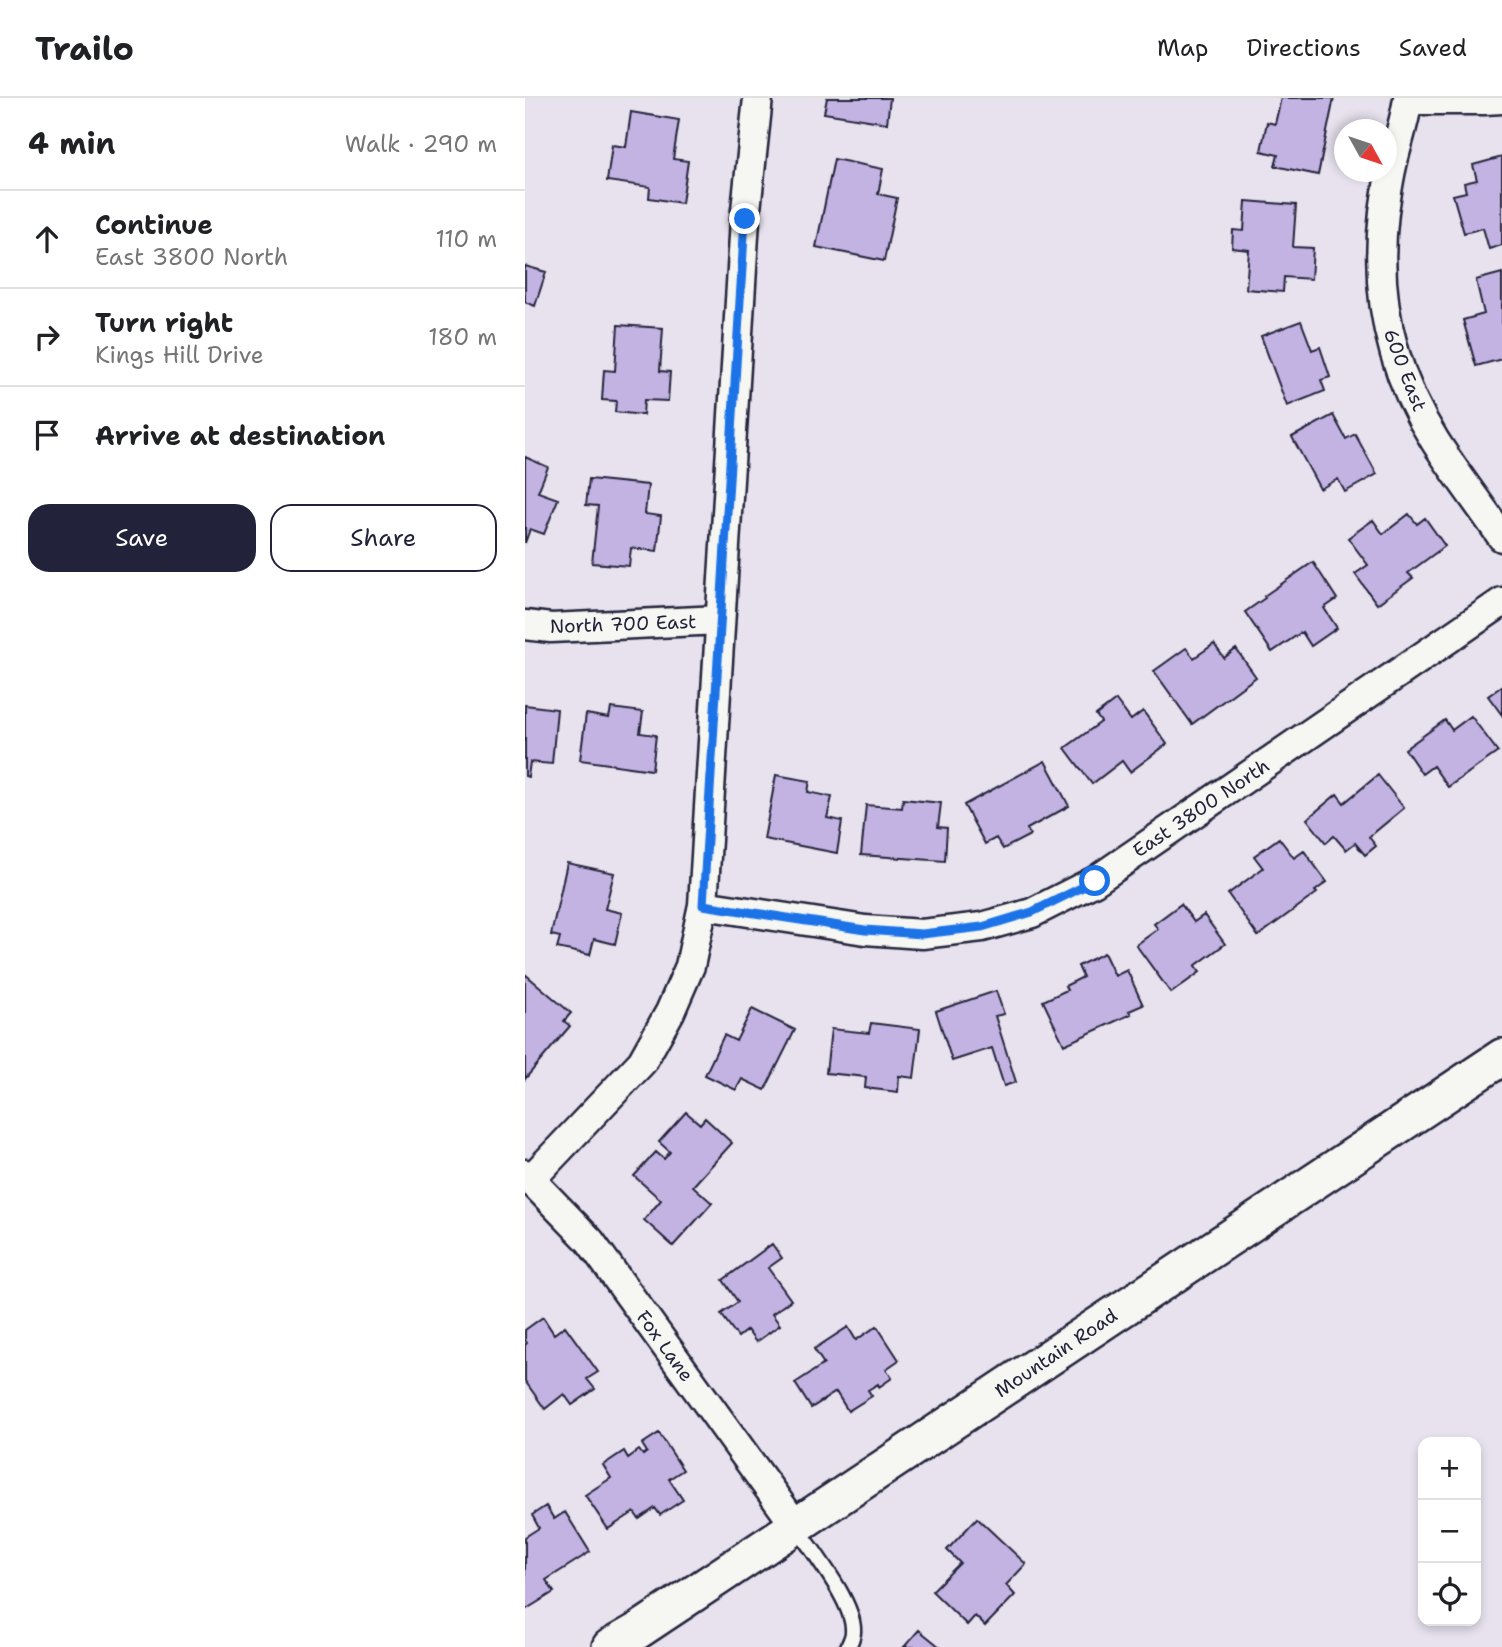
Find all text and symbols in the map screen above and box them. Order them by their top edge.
text: Trailo [35,26,134,71]
text: Map [1157,32,1208,64]
text: Directions [1246,32,1361,64]
text: Saved [1399,32,1467,64]
north arrow [1334,119,1397,182]
text: 4 min [28,123,115,164]
text: Walk · 290 m [345,129,497,159]
route end [729,203,760,234]
text: Continue [95,207,213,242]
icon: ahead [28,220,66,258]
text: 110 m [435,224,497,254]
text: East 3800 North [95,242,288,272]
text: Turn right [95,305,233,340]
icon: right [28,318,66,356]
text: 180 m [428,322,497,352]
street label: 600 East [1378,325,1432,415]
text: Kings Hill Drive [95,340,264,370]
icon: arrive [28,416,66,454]
text: Arrive at destination [95,418,385,453]
button: Save [28,504,256,572]
button: Share [270,504,497,572]
street label: North 700 East [549,609,697,639]
street label: East 3800 North [1128,753,1274,863]
route start [1079,865,1110,896]
street label: Mountain Road [990,1303,1122,1403]
street label: Fox Lane [631,1305,699,1387]
map controls [1418,1437,1481,1626]
button: + [1418,1437,1481,1500]
button: − [1418,1500,1481,1563]
button: locate [1418,1563,1481,1626]

